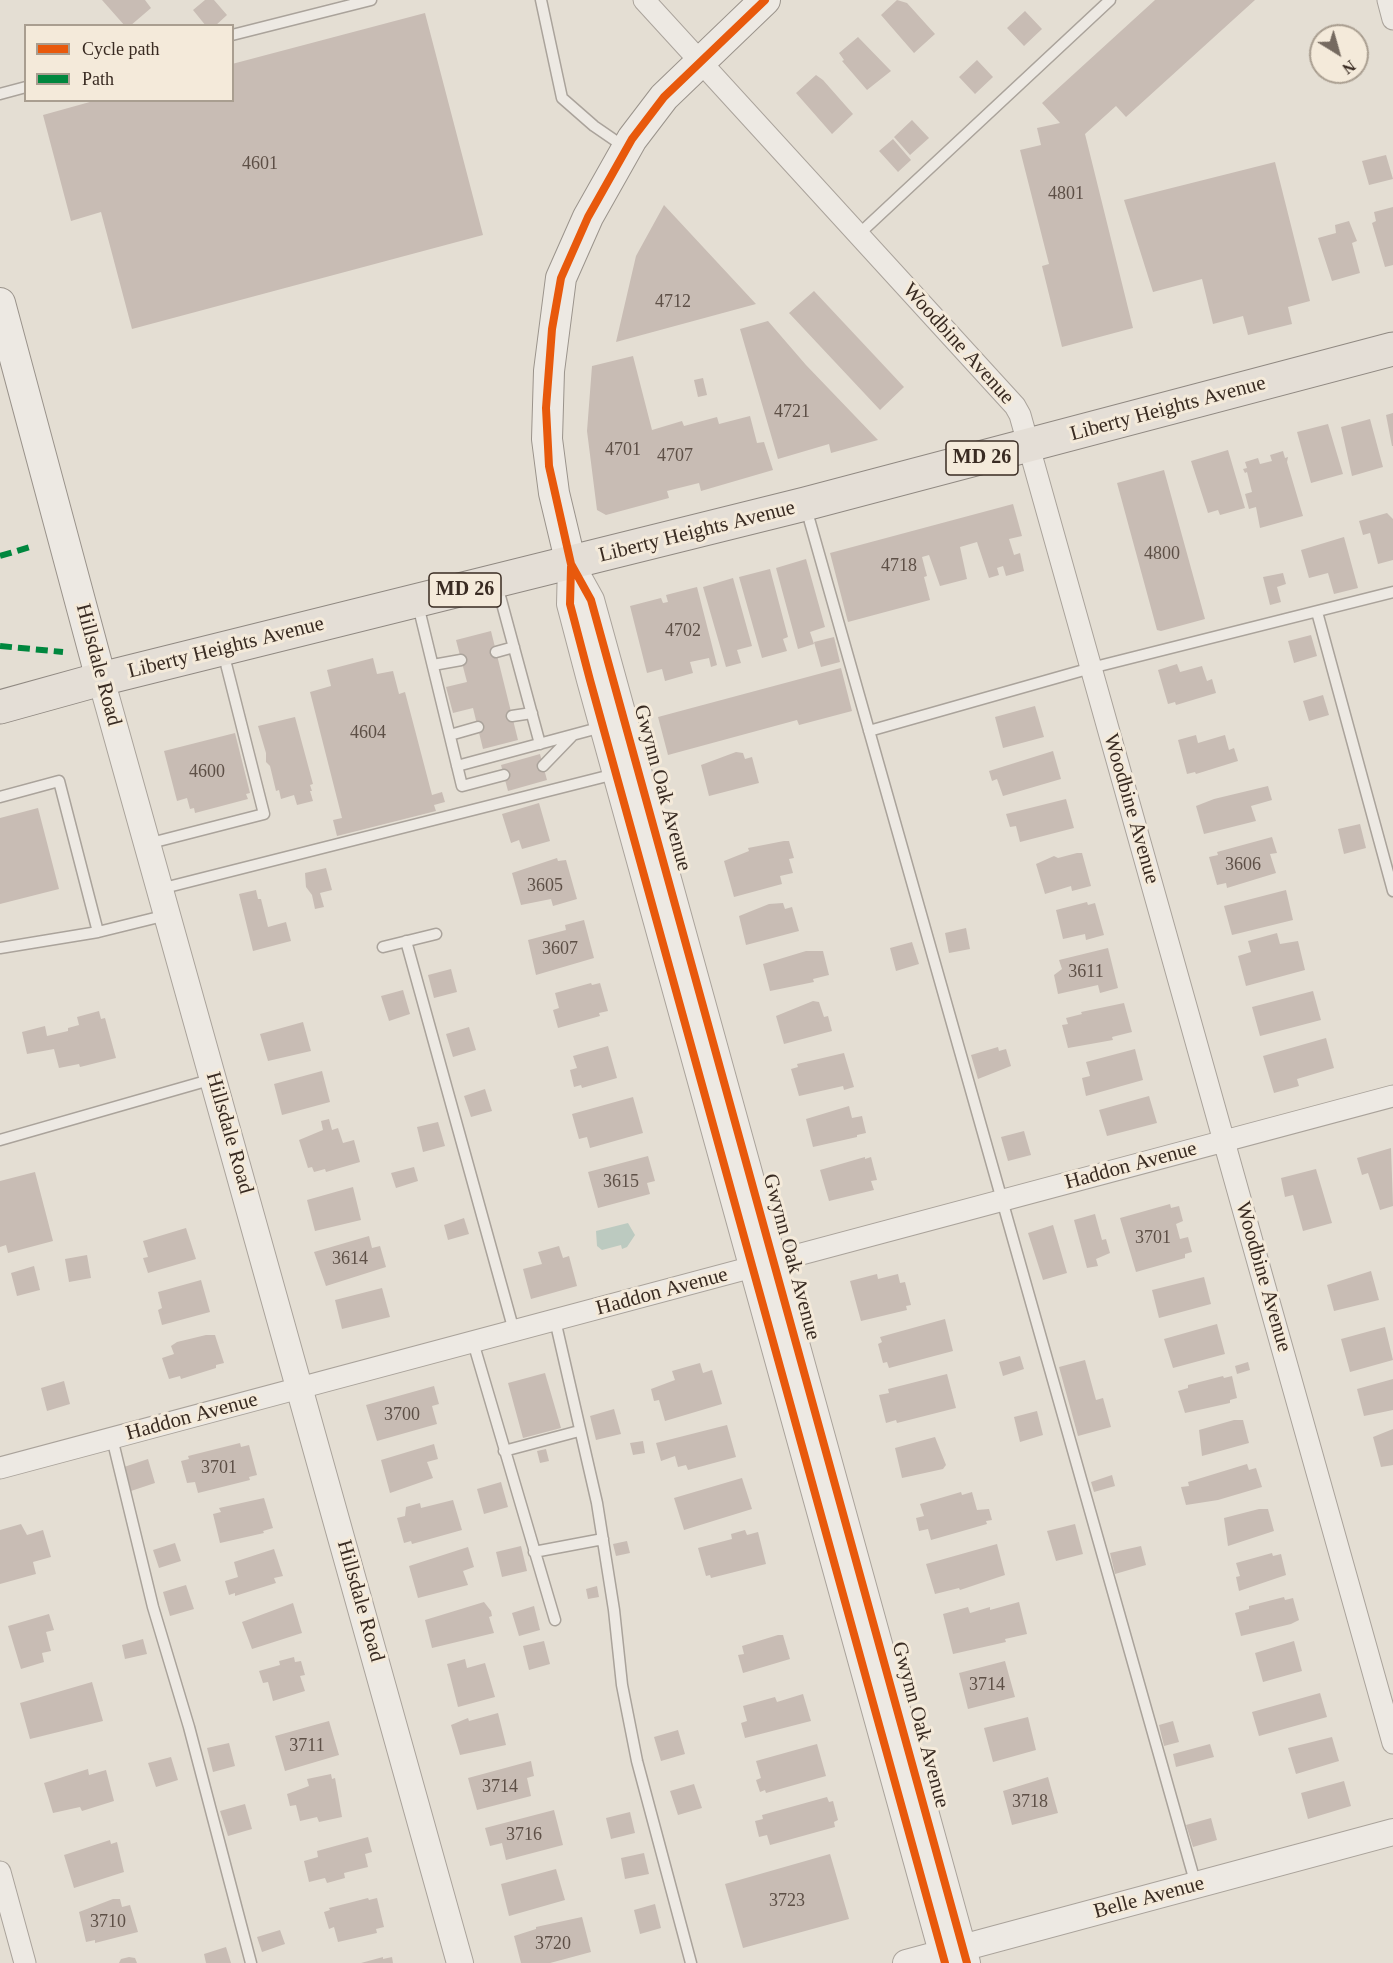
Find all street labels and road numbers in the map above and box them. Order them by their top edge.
street label: Woodbine Avenue [897,278,1019,410]
street label: Liberty Heights Avenue [1067,371,1269,447]
road number: MD 26 [946,441,1018,475]
street label: Liberty Heights Avenue [596,495,798,569]
road number: MD 26 [429,573,501,607]
street label: Hillsdale Road [70,601,126,729]
street label: Liberty Heights Avenue [125,611,327,685]
street label: Gwynn Oak Avenue [628,702,696,874]
street label: Woodbine Avenue [1098,731,1164,887]
street label: Hillsdale Road [200,1069,258,1197]
street label: Haddon Avenue [1062,1136,1200,1196]
street label: Gwynn Oak Avenue [757,1171,825,1343]
street label: Woodbine Avenue [1230,1199,1296,1355]
street label: Haddon Avenue [593,1262,731,1322]
street label: Haddon Avenue [123,1387,261,1447]
street label: Hillsdale Road [331,1537,389,1665]
street label: Gwynn Oak Avenue [886,1639,954,1811]
street label: Belle Avenue [1091,1871,1207,1925]

